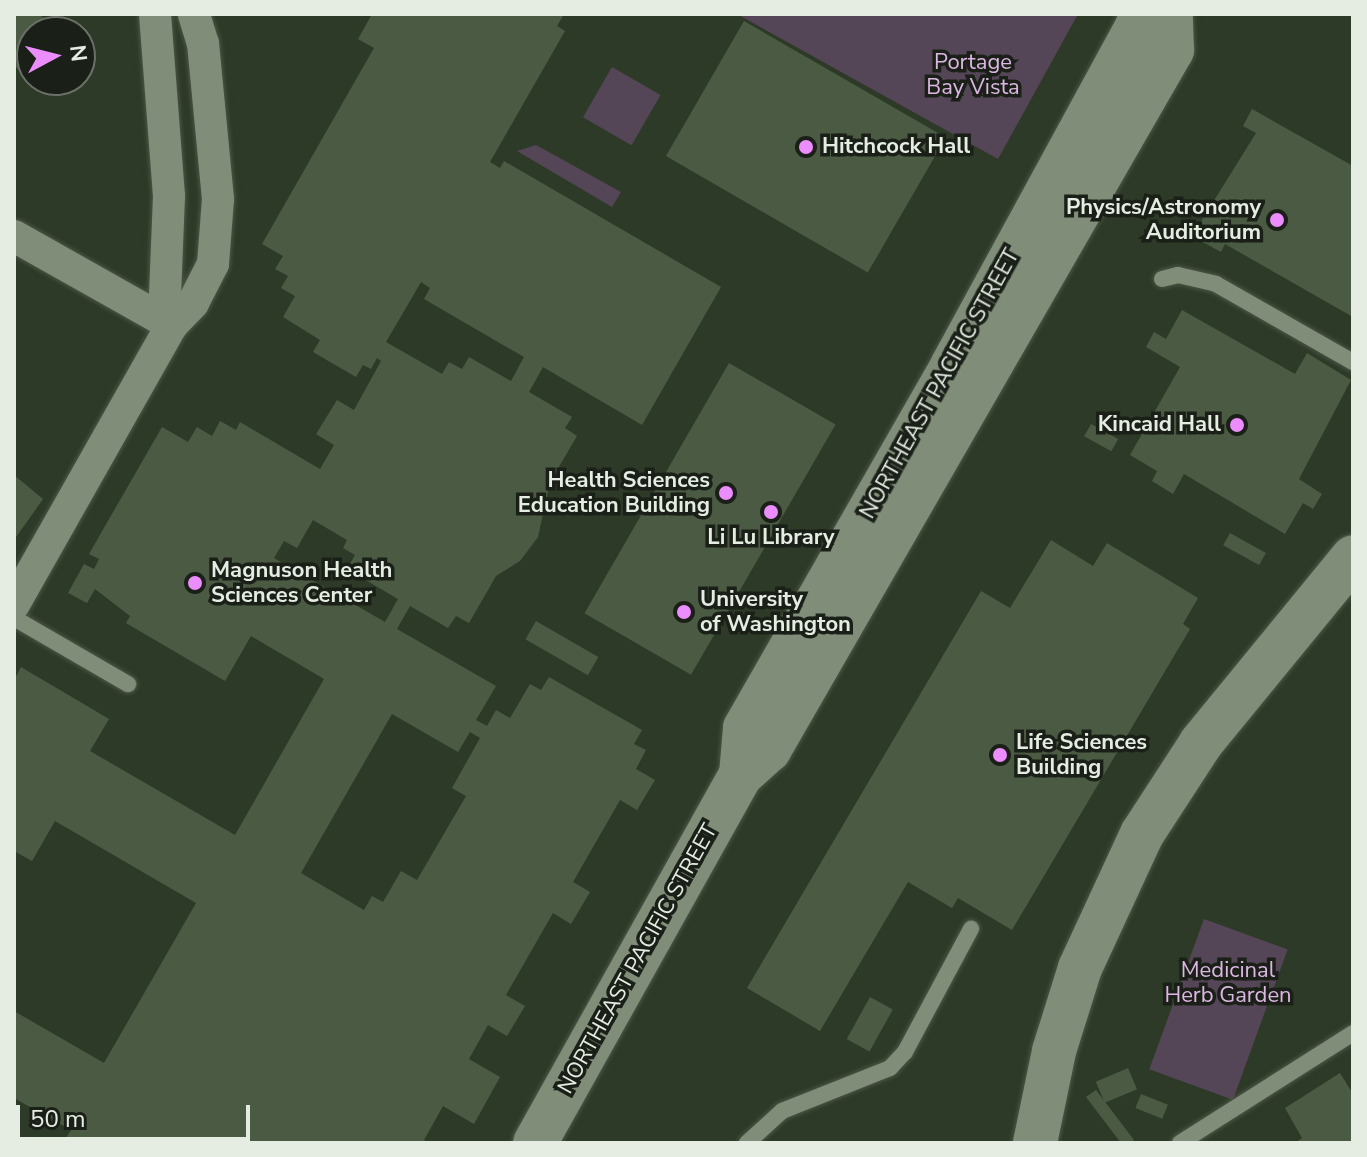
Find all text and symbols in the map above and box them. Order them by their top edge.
north arrow [16,16,96,96]
text: N [62,43,94,63]
park label: Portage Bay Vista [926,49,1020,100]
place label: Hitchcock Hall [822,134,970,160]
marker: Hitchcock Hall [797,138,815,156]
place label: Physics/Astronomy Auditorium [1066,194,1261,246]
marker: Physics/Astronomy Auditorium [1268,211,1286,229]
street label: NORTHEAST PACIFIC STREET [855,244,1025,524]
place label: Kincaid Hall [1098,412,1221,438]
marker: Kincaid Hall [1228,416,1246,434]
place label: Health Sciences Education Building [518,467,710,518]
marker: Health Sciences Education Building [717,484,735,502]
marker: Li Lu Library [762,503,780,521]
place label: Li Lu Library [707,525,835,551]
place label: Magnuson Health Sciences Center [211,557,392,608]
marker: Magnuson Health Sciences Center [186,574,204,592]
place label: University of Washington [700,586,851,638]
marker: University of Washington [675,603,693,621]
place label: Life Sciences Building [1016,729,1147,780]
marker: Life Sciences Building [991,746,1009,764]
street label: NORTHEAST PACIFIC STREET [553,819,723,1099]
park label: Medicinal Herb Garden [1164,957,1292,1008]
scale bar [20,1089,254,1139]
text: 50 m [30,1103,86,1135]

